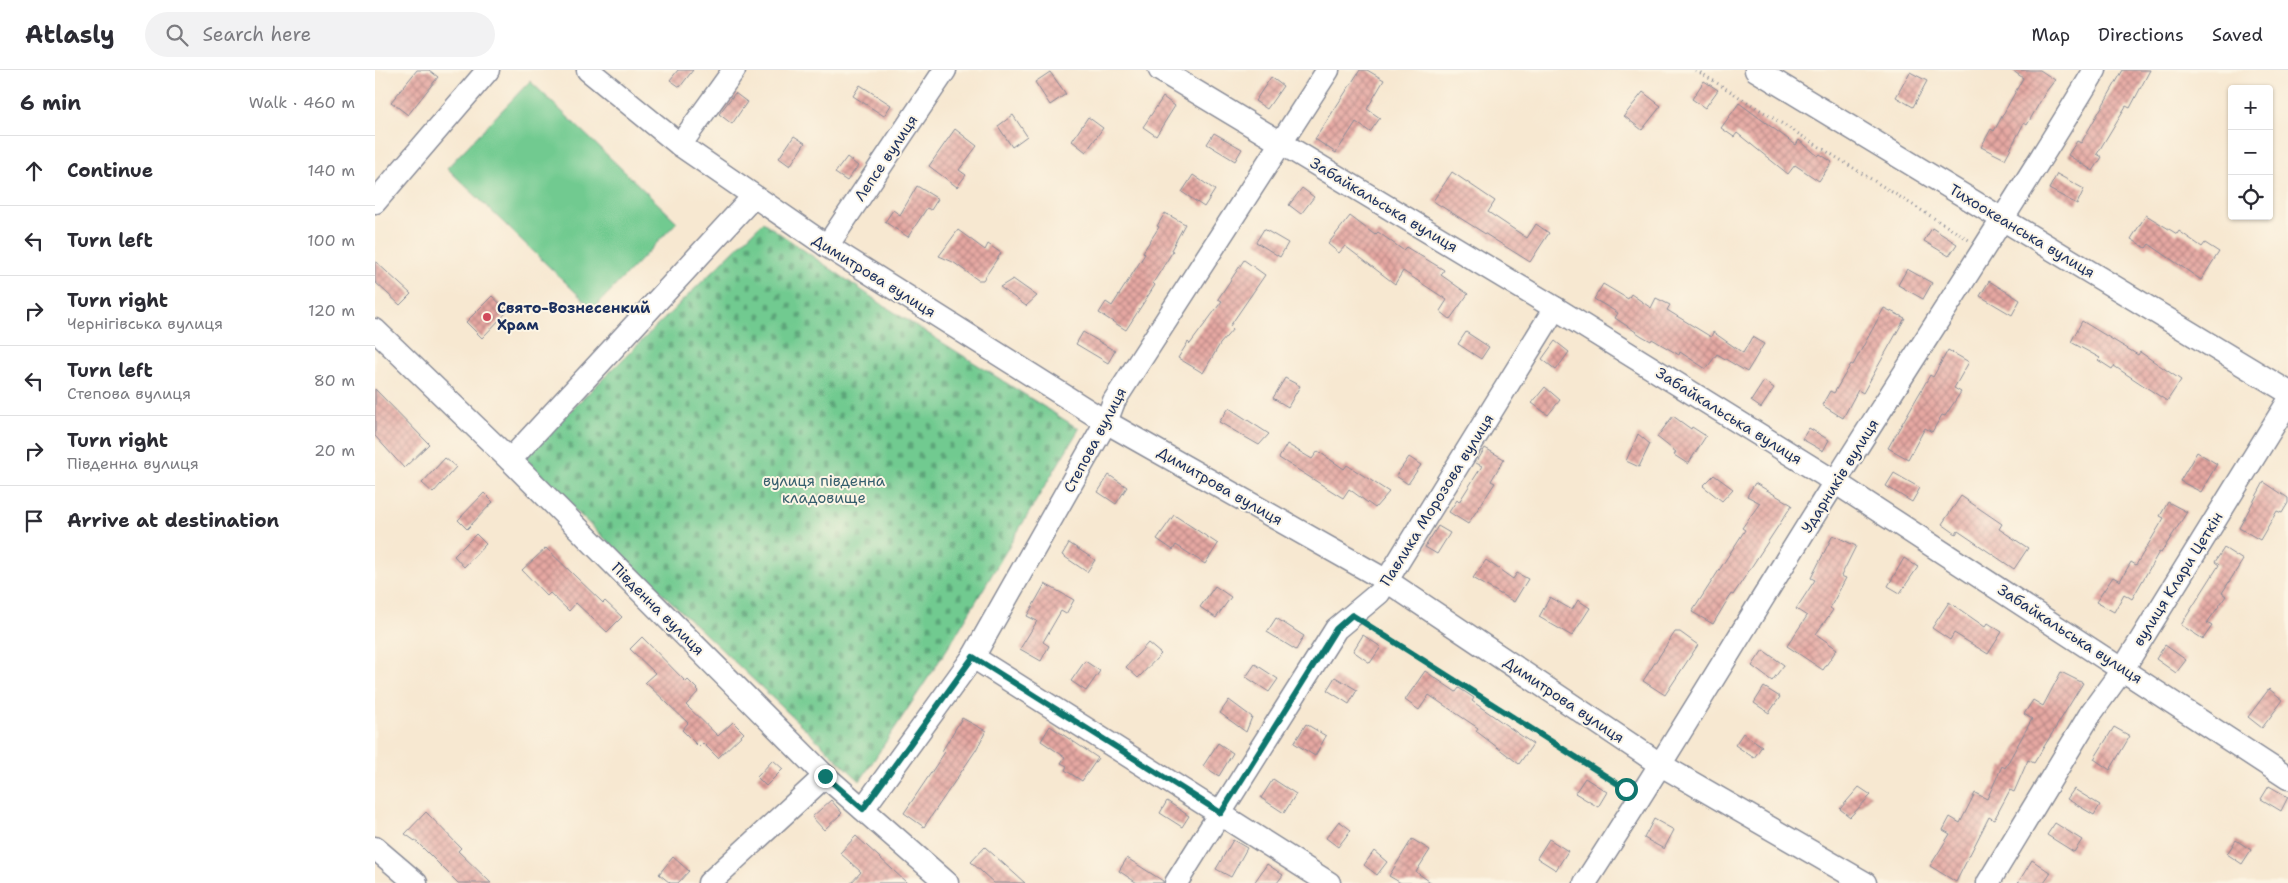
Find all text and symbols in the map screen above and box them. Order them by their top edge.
search box [145,12,495,57]
text: Atlasly [25,19,115,51]
icon: search [163,21,191,49]
text: Search here [203,22,311,47]
text: Map [2032,23,2070,47]
text: Directions [2098,23,2184,47]
text: Saved [2212,23,2263,47]
map controls [2228,85,2273,220]
button: + [2228,85,2273,130]
text: 6 min [20,89,81,117]
text: Walk · 460 m [249,92,355,113]
street label: Лепсе вулиця [850,111,922,205]
button: − [2228,130,2273,175]
street label: Забайкальська вулиця [1307,153,1461,257]
icon: ahead [20,157,48,185]
text: Continue [67,158,153,183]
text: 140 m [308,160,355,181]
button: locate [2228,175,2273,220]
street label: Тихоокеанська вулиця [1945,179,2099,283]
icon: left [20,227,48,255]
text: Turn left [67,228,153,253]
text: 100 m [307,230,355,251]
street label: Димитрова вулиця [809,230,939,322]
text: Turn right [67,288,168,313]
icon: right [20,297,48,325]
place label: Свято-Вознесенкий Храм [497,298,651,335]
text: 120 m [308,300,355,321]
marker: Свято-Вознесенкий Храм [481,311,493,323]
text: Чернігівська вулиця [67,313,223,334]
text: Turn left [67,358,153,383]
street label: Забайкальська вулиця [1652,363,1806,469]
icon: left [20,367,48,395]
text: 80 m [314,370,355,391]
text: Степова вулиця [67,383,191,404]
street label: Степова вулиця [1059,384,1131,496]
street label: Павлика Морозова вулиця [1376,410,1498,590]
street label: Ударників вулиця [1797,415,1883,537]
text: Turn right [67,428,168,453]
icon: right [20,437,48,465]
text: 20 m [314,440,355,461]
street label: Димитрова вулиця [1154,442,1286,530]
text: Південна вулиця [67,453,199,474]
park label: вулиця південна кладовище [763,471,886,508]
icon: arrive [20,507,48,535]
text: Arrive at destination [67,508,279,533]
street label: вулиця Клари Цеткін [2128,508,2228,650]
street label: Південна вулиця [607,558,709,660]
street label: Забайкальська вулиця [1994,580,2146,688]
street label: Димитрова вулиця [1500,652,1628,748]
route end [814,765,837,788]
route start [1615,778,1638,801]

